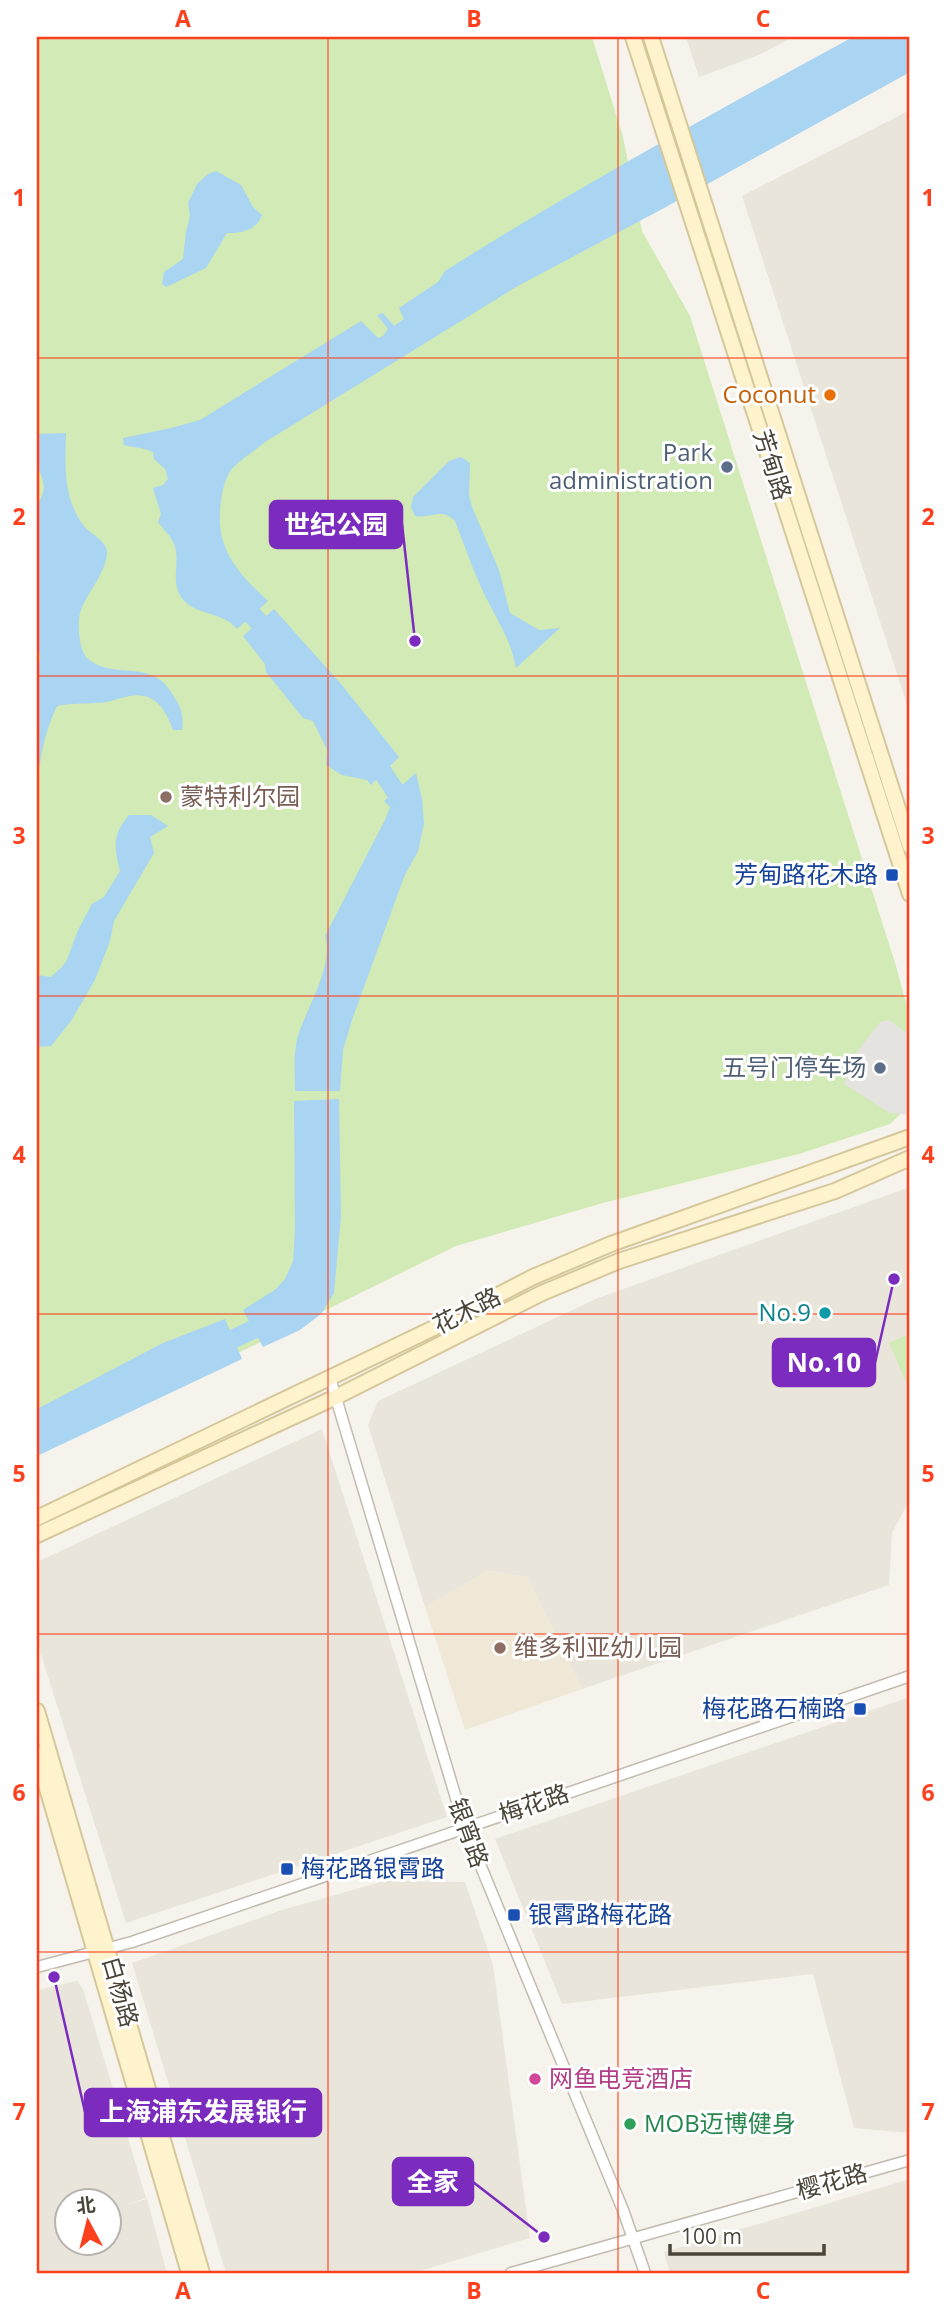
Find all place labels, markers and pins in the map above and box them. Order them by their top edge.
place label: Coconut [723,377,816,410]
marker: Coconut [822,387,838,403]
place label: Park administration [549,435,713,496]
marker: Park administration [719,459,735,475]
callout: 世纪公园 [270,501,402,548]
place label: 蒙特利尔园 [180,779,300,812]
marker: 蒙特利尔园 [158,789,174,805]
place label: 芳甸路花木路 [734,857,878,890]
marker: 芳甸路花木路 [884,867,900,883]
place label: 五号门停车场 [722,1050,866,1083]
marker: 五号门停车场 [872,1060,888,1076]
place label: No.9 [758,1295,811,1328]
marker: No.9 [817,1305,833,1321]
callout: No.10 [773,1339,875,1386]
place label: 维多利亚幼儿园 [514,1630,682,1663]
marker: 维多利亚幼儿园 [492,1640,508,1656]
place label: 梅花路石楠路 [702,1691,846,1724]
marker: 梅花路石楠路 [852,1701,868,1717]
place label: 梅花路银霄路 [301,1851,445,1884]
marker: 梅花路银霄路 [279,1861,295,1877]
place label: 银霄路梅花路 [528,1897,672,1930]
marker: 银霄路梅花路 [506,1907,522,1923]
place label: 网鱼电竞酒店 [549,2061,693,2094]
marker: 网鱼电竞酒店 [527,2071,543,2087]
callout: 上海浦东发展银行 [85,2089,321,2136]
place label: MOB迈博健身 [644,2106,796,2139]
marker: MOB迈博健身 [622,2116,638,2132]
callout: 全家 [393,2158,473,2205]

